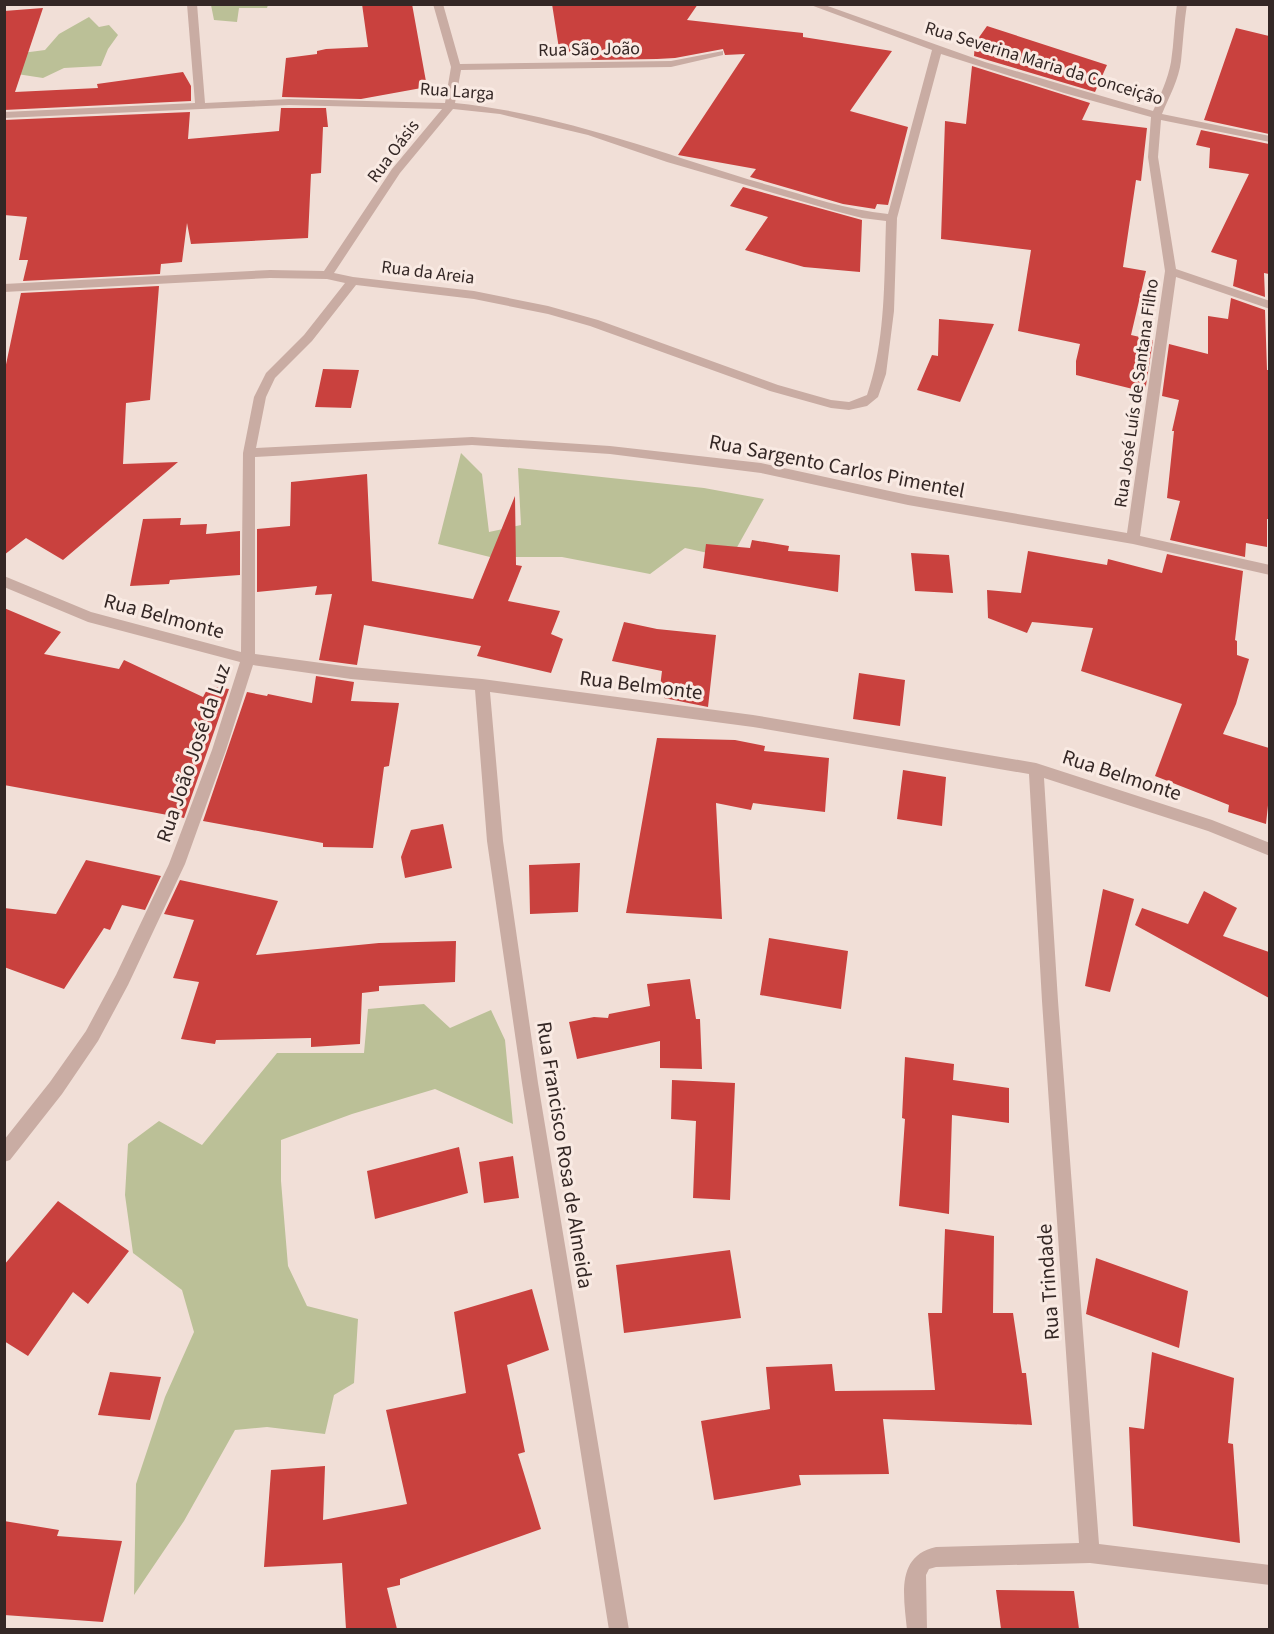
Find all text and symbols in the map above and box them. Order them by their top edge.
street label: Rua Severina Maria da Conceição [922,15,1166,112]
street label: Rua São João [538,36,640,63]
street label: Rua Larga [419,76,495,107]
street label: Rua Oásis [361,115,425,188]
street label: Rua da Areia [380,254,476,291]
street label: Rua José Luís de Santana Filho [1108,277,1165,509]
street label: Rua Sargento Carlos Pimentel [706,426,968,506]
street label: Rua Belmonte [100,585,228,647]
street label: Rua João José da Luz [148,660,238,846]
street label: Rua Belmonte [578,663,704,707]
street label: Rua Belmonte [1059,742,1185,808]
street label: Rua Francisco Rosa de Almeida [529,1019,601,1291]
street label: Rua Trindade [1029,1223,1067,1341]

